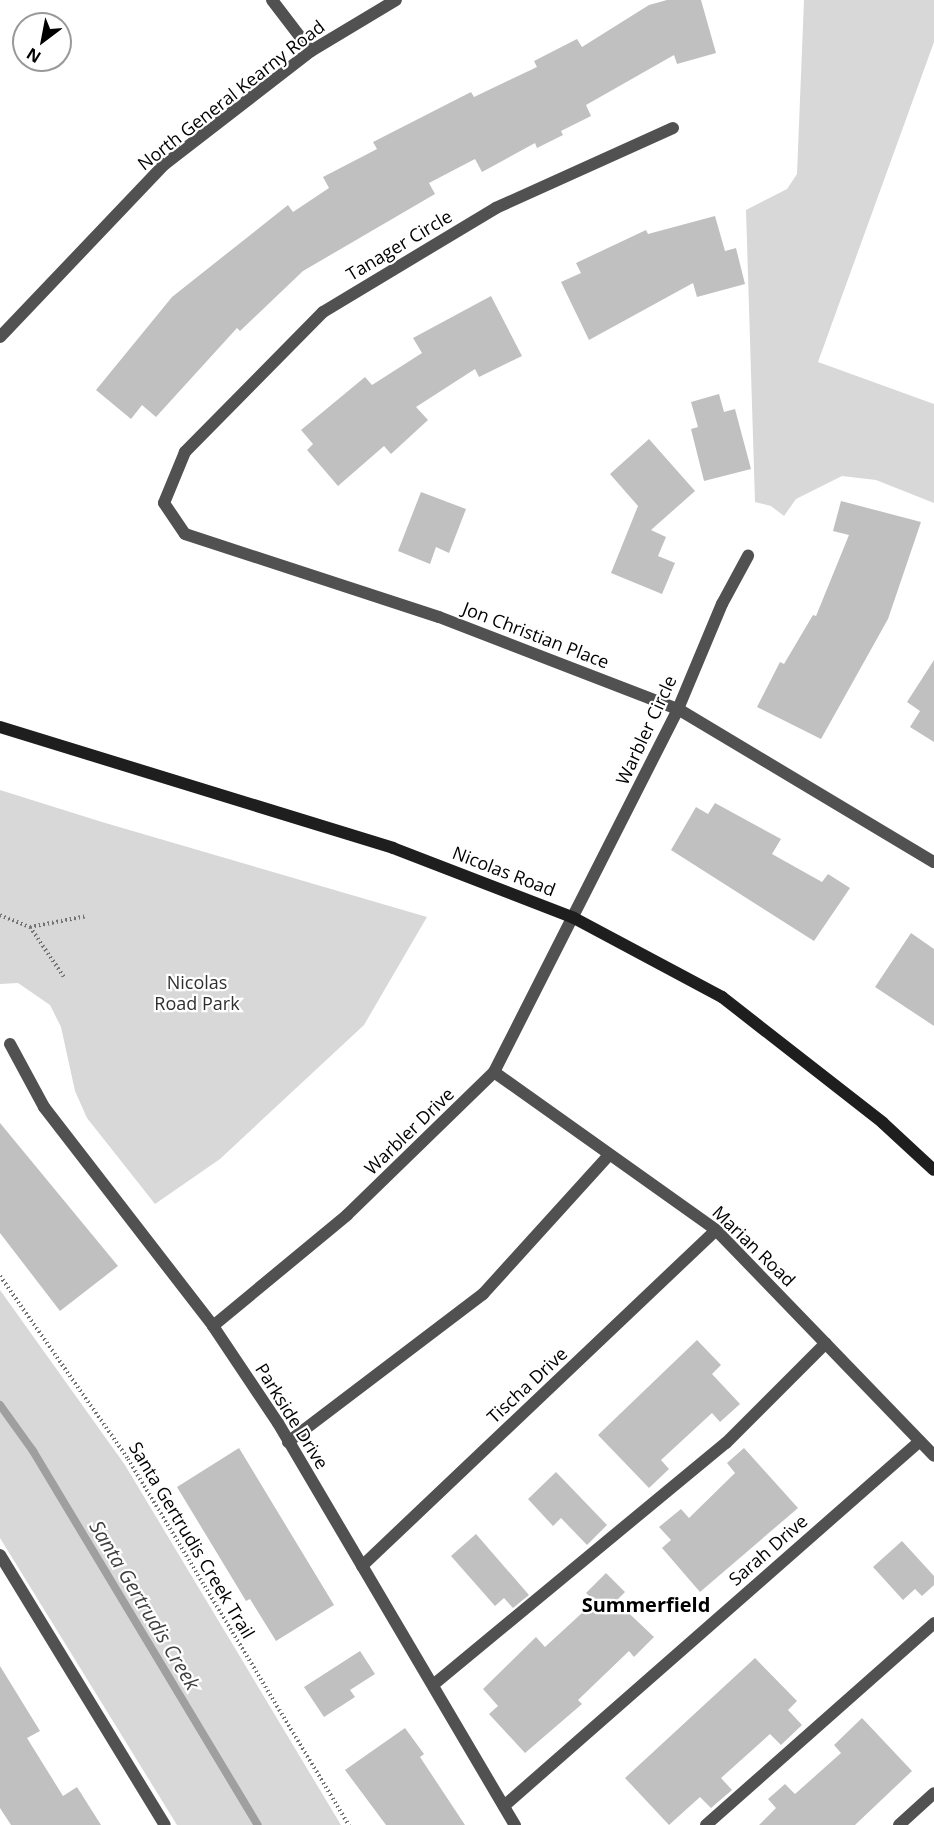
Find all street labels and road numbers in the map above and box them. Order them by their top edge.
street label: North General Kearny Road [133,15,329,175]
street label: Tanager Circle [342,205,456,285]
street label: Jon Christian Place [460,597,612,673]
street label: Warbler Circle [611,672,681,788]
street label: Nicolas Road [450,842,558,900]
street label: Warbler Drive [360,1083,458,1179]
street label: Marian Road [708,1201,800,1291]
street label: Tischa Drive [483,1343,571,1427]
street label: Parkside Drive [251,1359,333,1473]
street label: Santa Gertrudis Creek Trail [125,1438,259,1642]
street label: Sarah Drive [724,1510,812,1590]

